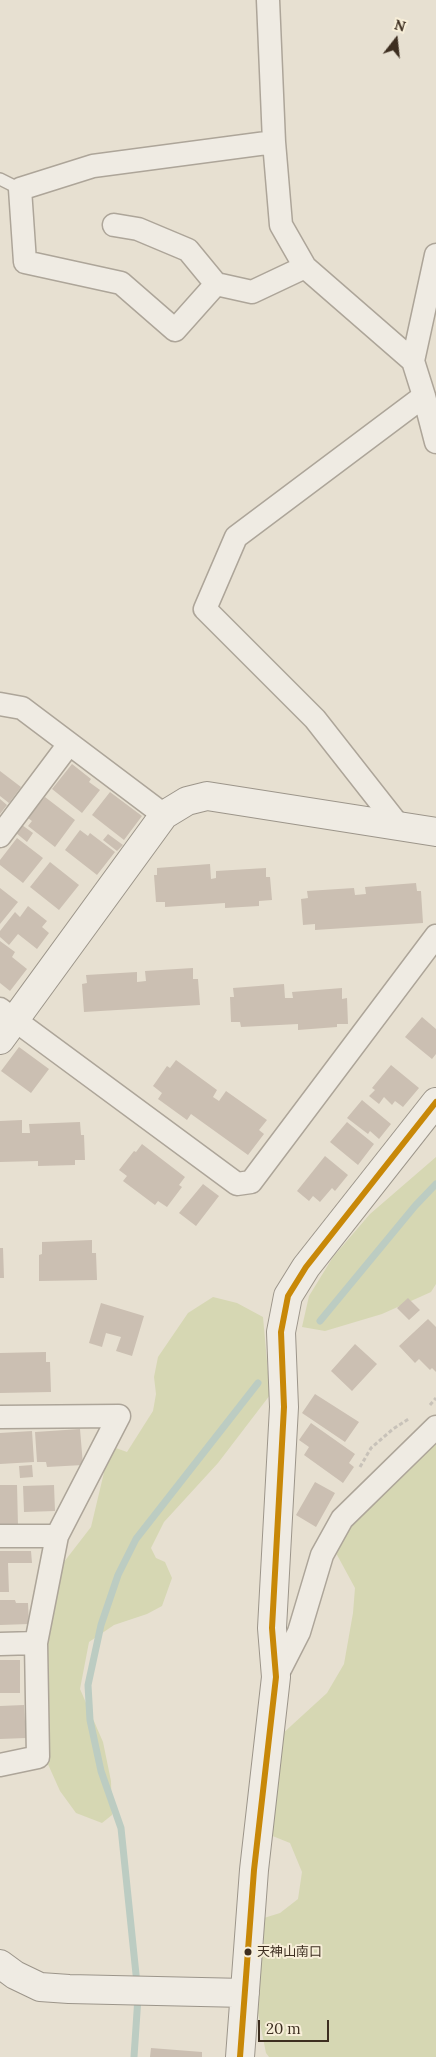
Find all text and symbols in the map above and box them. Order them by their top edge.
north arrow [371,15,421,65]
text: N [392,15,408,36]
place label: 天神山南口 [257,1944,322,1960]
marker: 天神山南口 [243,1947,253,1957]
scale bar [261,2010,332,2042]
text: 20 m [266,2019,301,2038]

